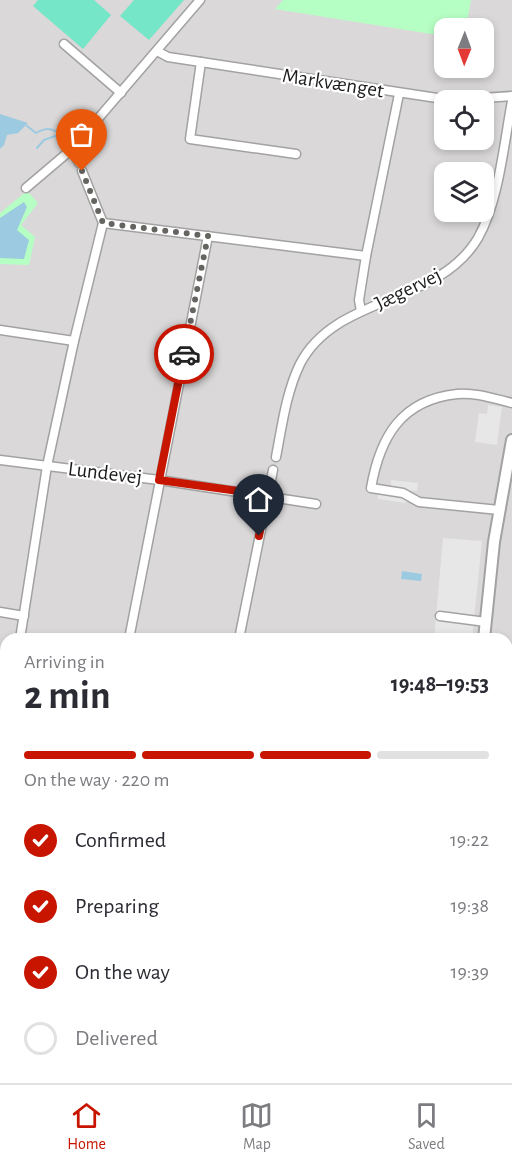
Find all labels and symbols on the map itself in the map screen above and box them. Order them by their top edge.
north arrow [434,18,494,78]
street label: Markvænget [281,65,386,101]
pin [56,109,107,171]
street label: Jægervej [372,264,444,314]
courier [154,324,214,384]
street label: Lundevej [67,458,143,488]
pin [233,474,284,536]

